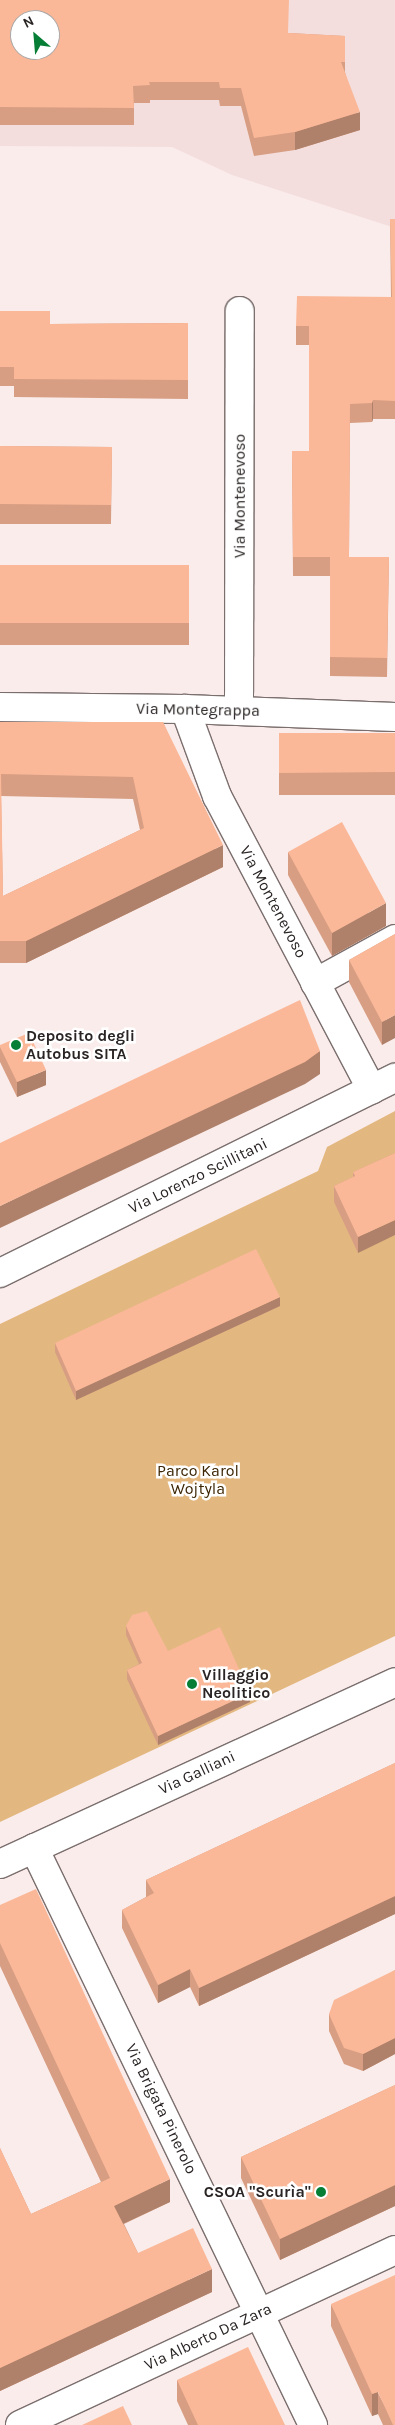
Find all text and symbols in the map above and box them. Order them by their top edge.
north arrow [10,10,60,60]
text: N [20,12,37,32]
street label: Via Montenevoso [230,434,250,558]
street label: Via Montegrappa [136,699,260,721]
street label: Via Montenevoso [235,843,311,961]
place label: Deposito degli Autobus SITA [26,1026,135,1064]
marker: Deposito degli Autobus SITA [10,1039,22,1051]
street label: Via Lorenzo Scillitani [125,1134,271,1218]
park label: Parco Karol Wojtyla [157,1461,239,1499]
place label: Villaggio Neolitico [202,1665,270,1703]
marker: Villaggio Neolitico [186,1678,198,1690]
street label: Via Galliani [156,1747,238,1799]
street label: Via Brigata Pinerolo [121,2041,201,2177]
place label: CSOA "Scurìa" [204,2182,311,2202]
marker: CSOA "Scurìa" [315,2186,327,2198]
street label: Via Alberto Da Zara [141,2299,275,2375]

